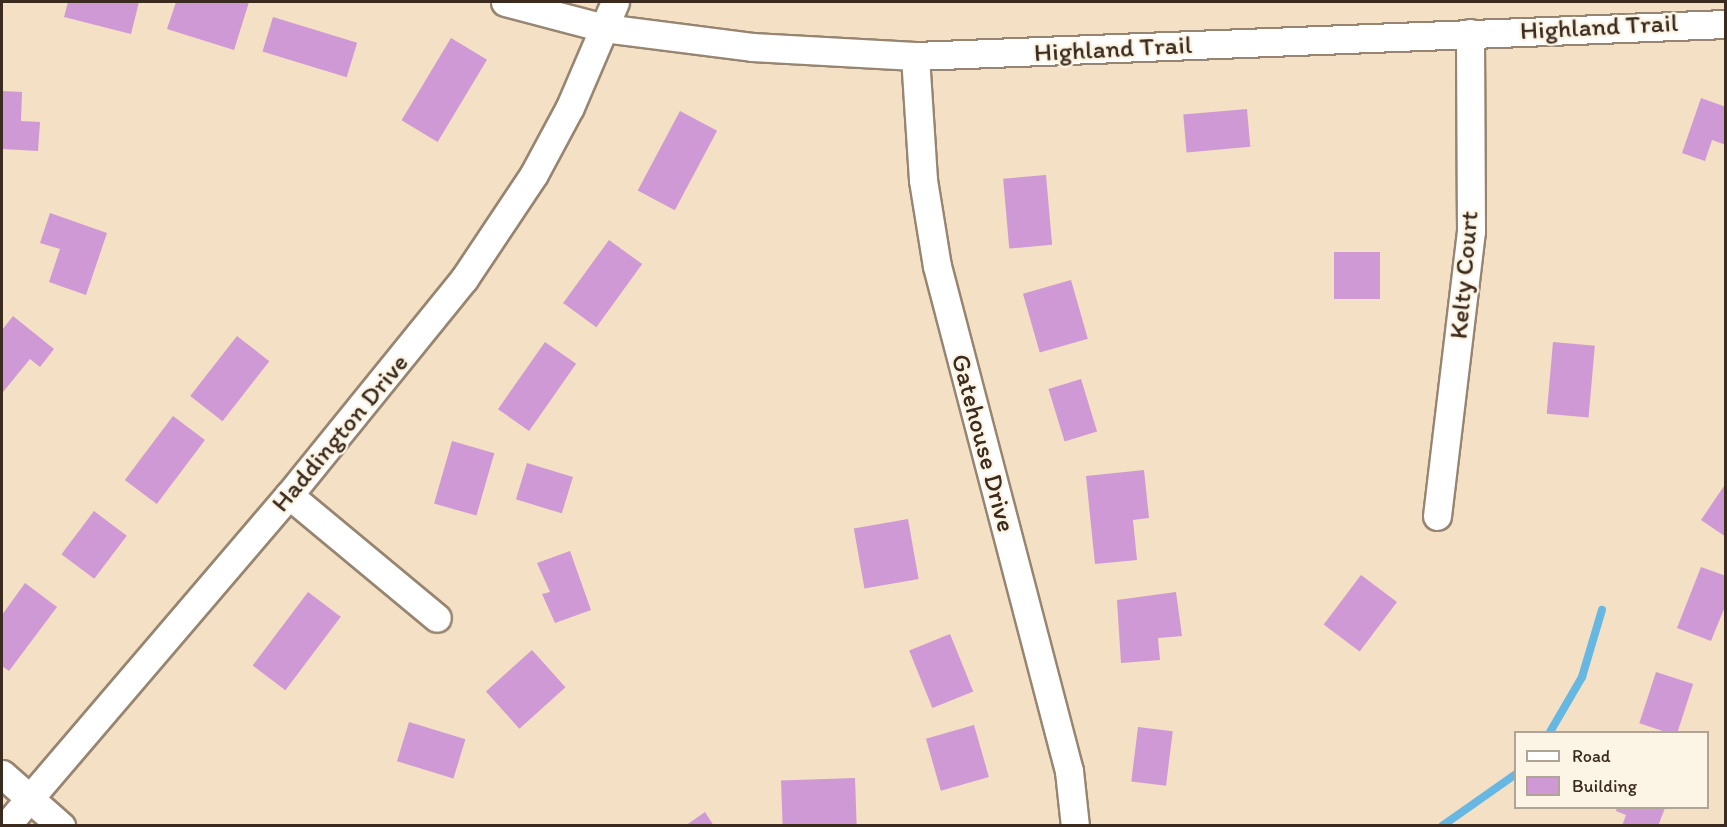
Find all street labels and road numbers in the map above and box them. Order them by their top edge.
street label: Highland Trail [1520,7,1678,47]
street label: Highland Trail [1034,29,1192,69]
street label: Kelty Court [1443,210,1485,340]
street label: Haddington Drive [265,348,415,518]
street label: Gatehouse Drive [944,351,1022,535]

